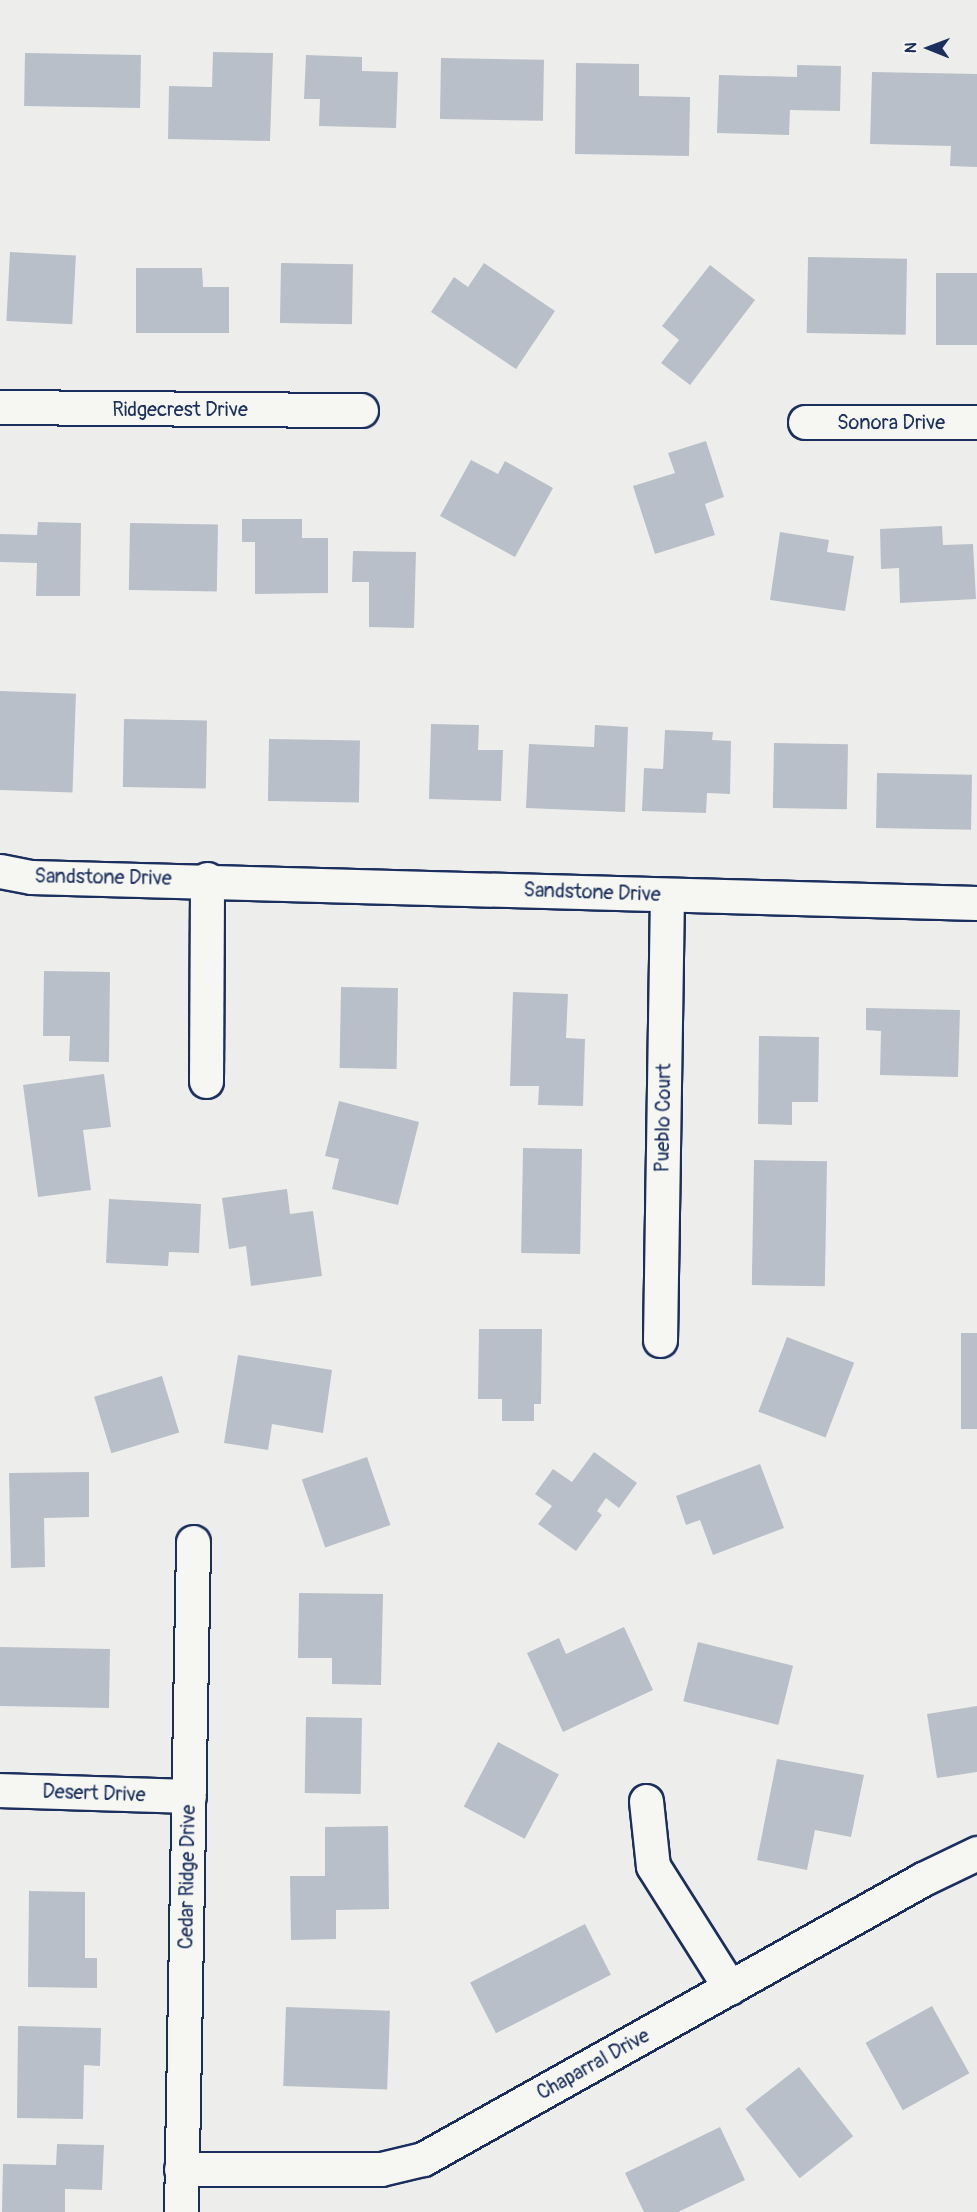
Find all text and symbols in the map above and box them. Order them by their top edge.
north arrow [899,18,959,78]
text: N [901,42,921,53]
street label: Ridgecrest Drive [112,397,248,421]
street label: Sonora Drive [837,410,945,434]
street label: Sandstone Drive [34,864,172,890]
street label: Sandstone Drive [523,878,661,906]
street label: Pueblo Court [650,1063,676,1173]
street label: Desert Drive [42,1779,146,1807]
street label: Cedar Ridge Drive [174,1805,200,1949]
street label: Chaparral Drive [532,2023,654,2105]

